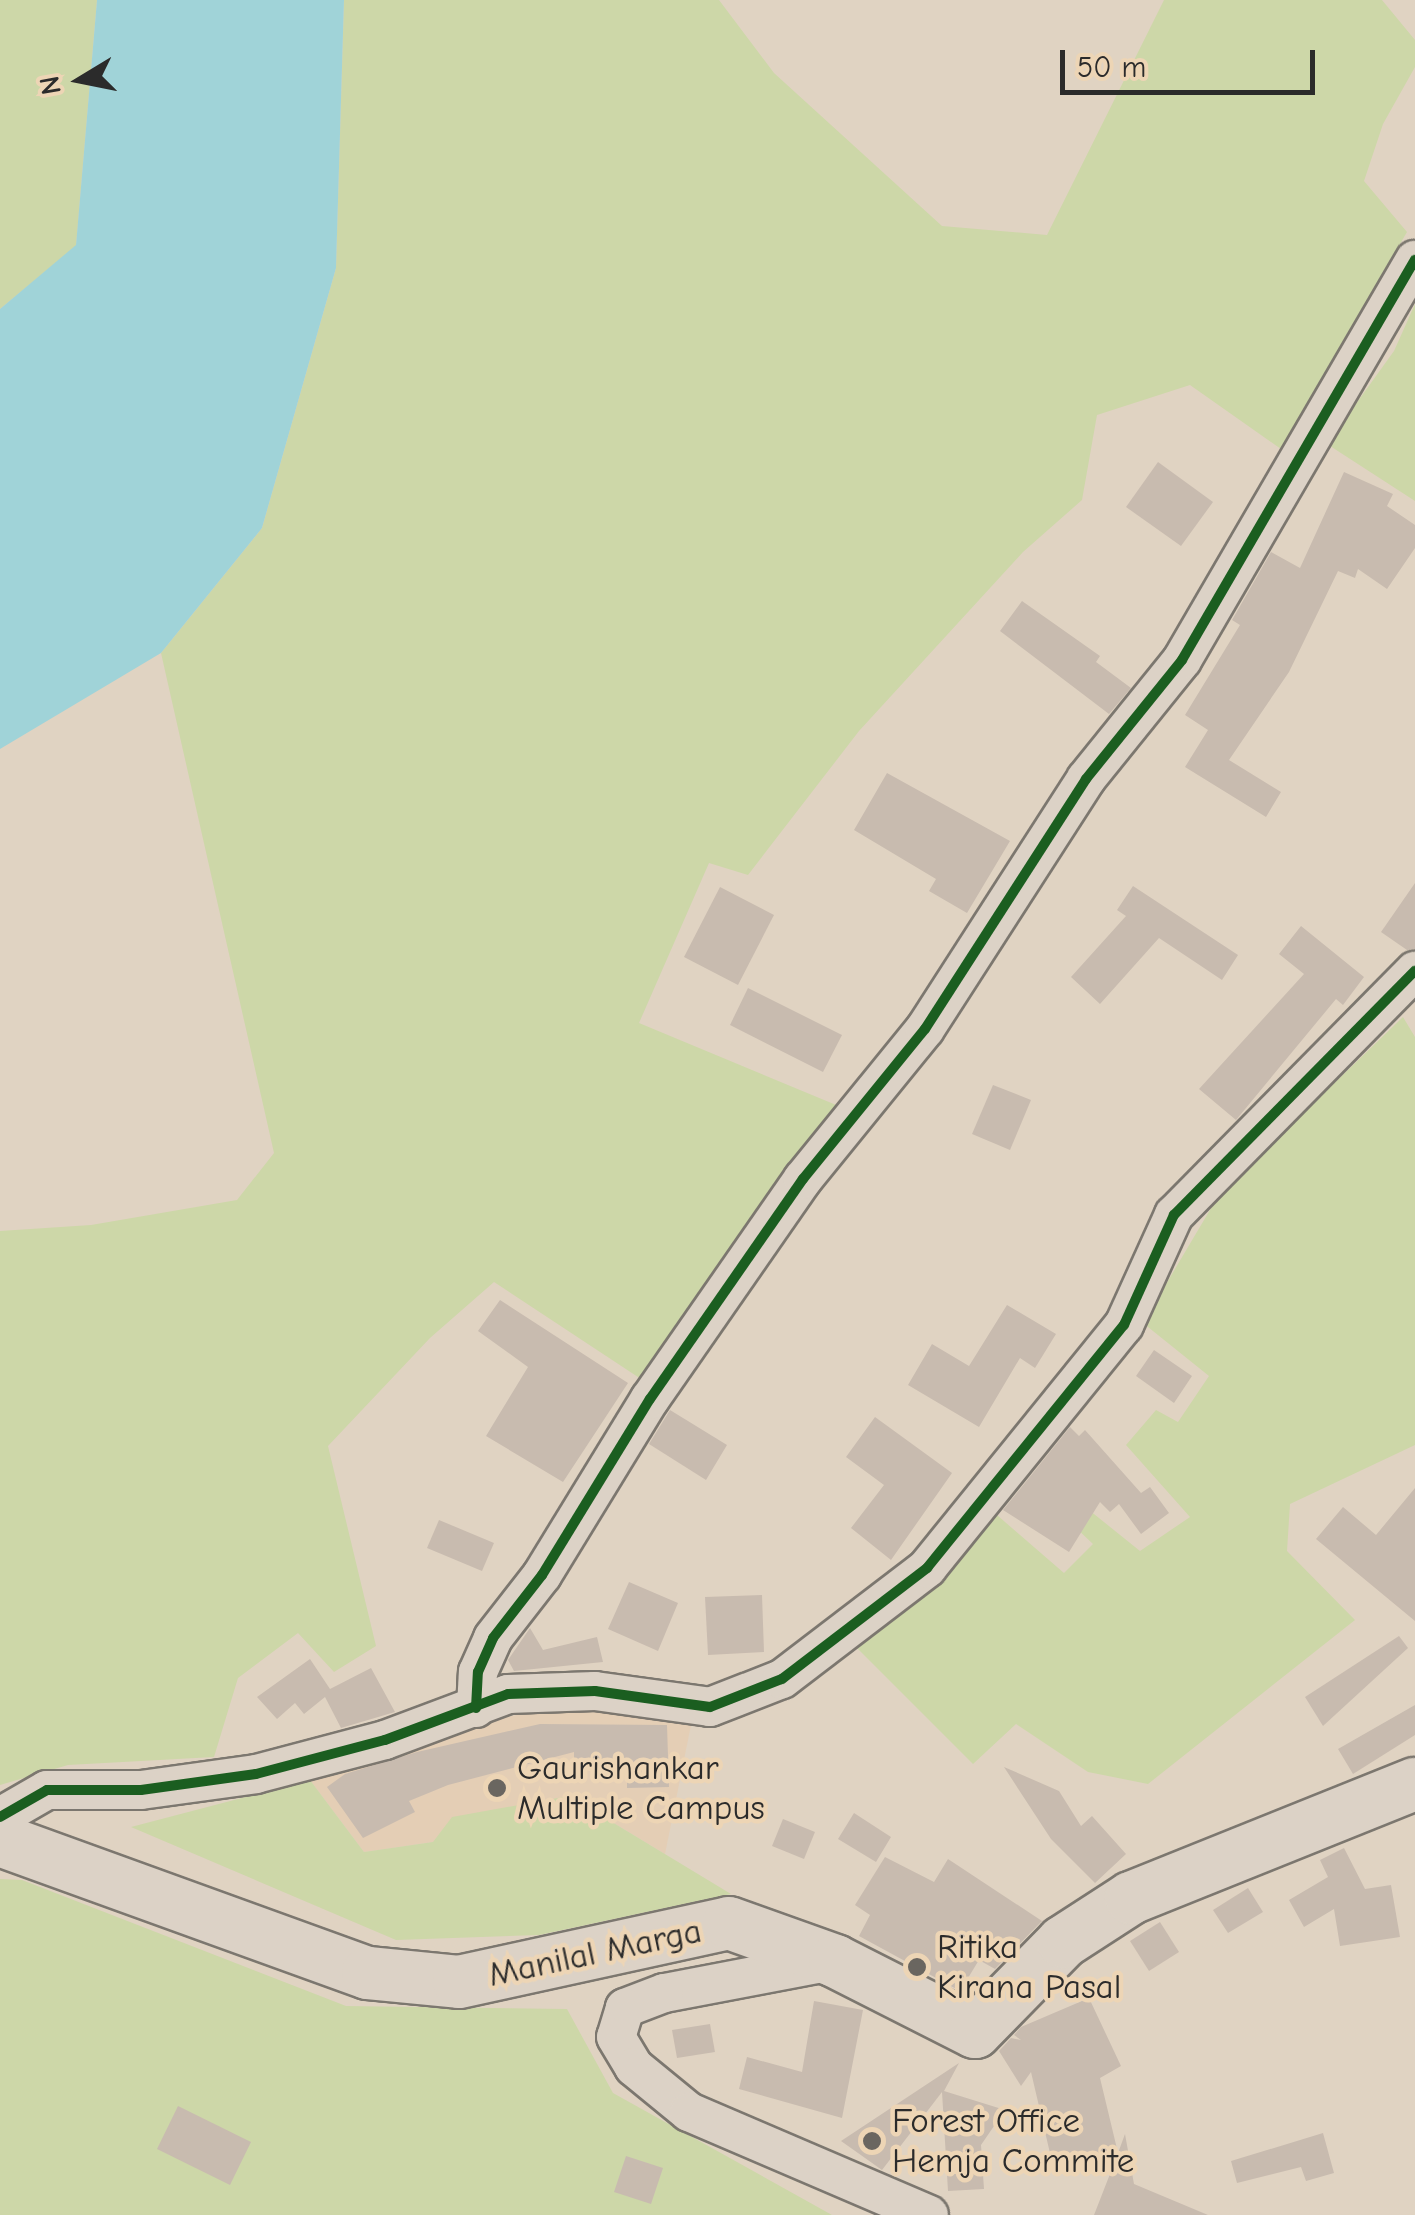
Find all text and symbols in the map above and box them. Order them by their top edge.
north arrow [30,30,130,130]
scale bar [1065,30,1320,92]
text: 50 m [1077,50,1146,85]
text: N [33,73,68,97]
place label: Gaurishankar Multiple Campus [517,1747,765,1829]
marker: Gaurishankar Multiple Campus [486,1777,508,1799]
street label: Manilal Marga [485,1910,705,1996]
place label: Ritika Kirana Pasal [937,1926,1121,2008]
marker: Ritika Kirana Pasal [906,1956,928,1978]
place label: Forest Office Hemja Commite [892,2100,1134,2182]
marker: Forest Office Hemja Commite [861,2130,883,2152]

